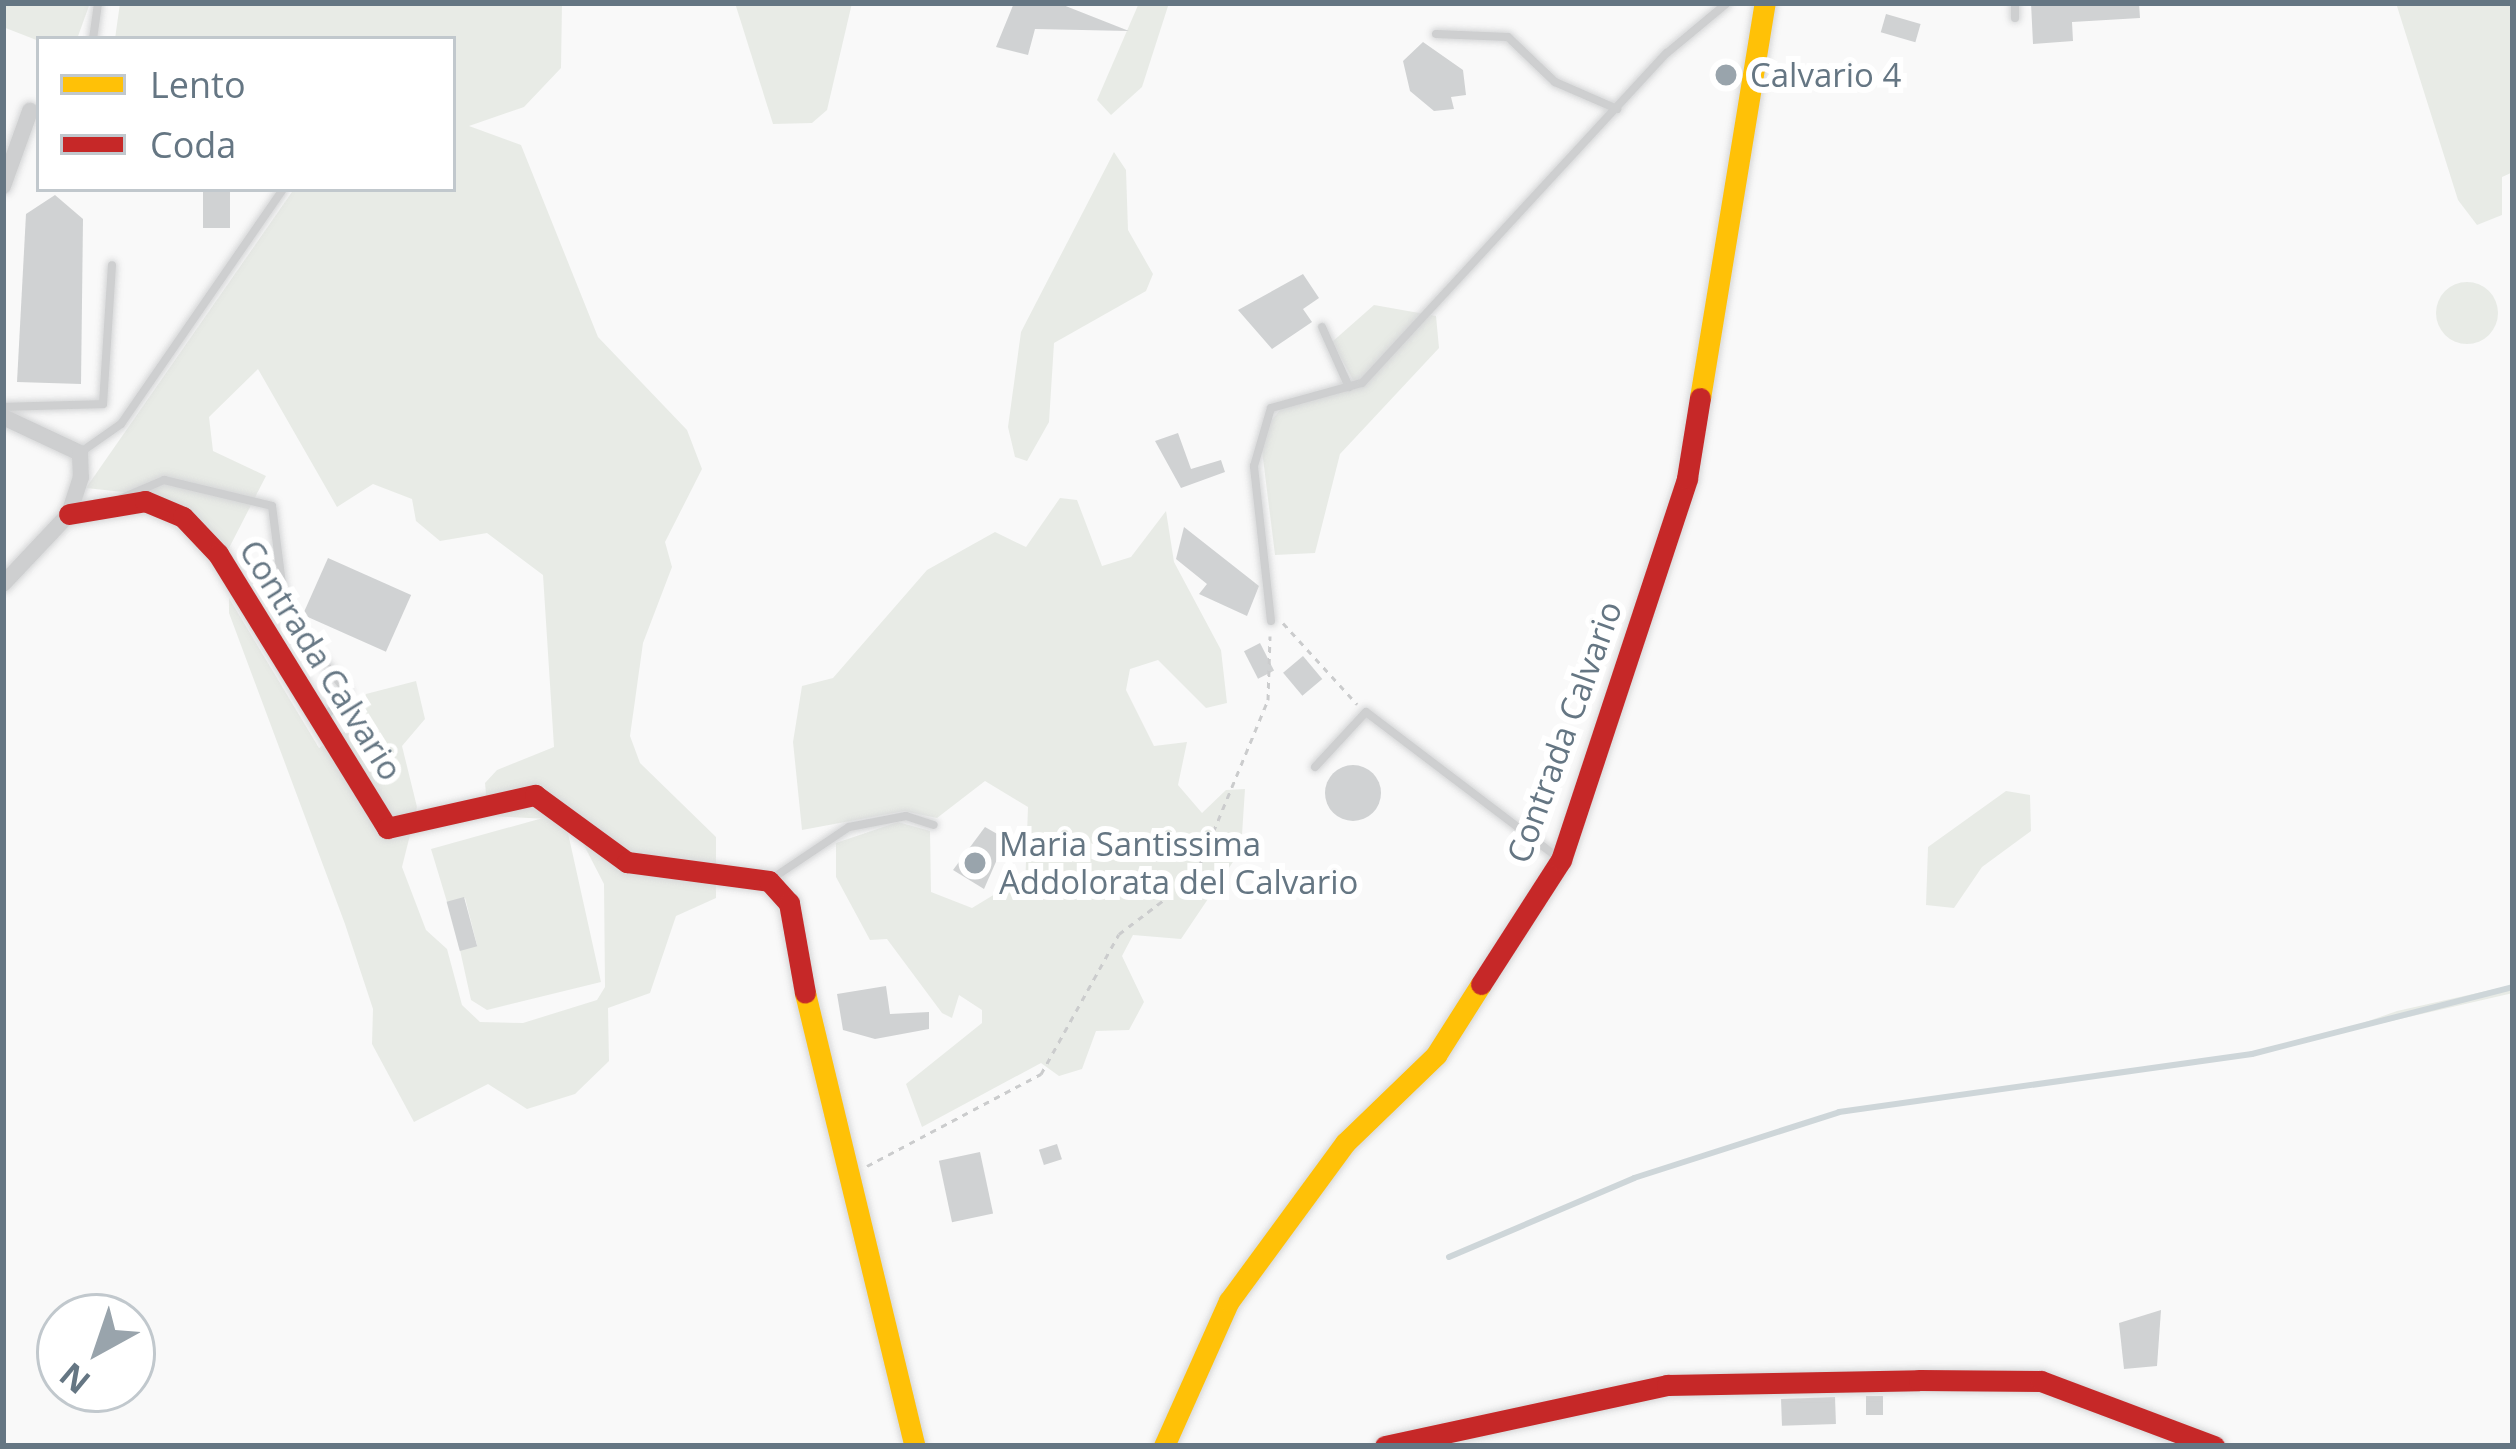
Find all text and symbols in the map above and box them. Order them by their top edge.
legend [36,36,456,192]
place label: Calvario 4 [1750,55,1901,95]
text: Lento [150,60,246,109]
marker: Calvario 4 [1713,62,1739,88]
text: Coda [150,120,236,169]
street label: Contrada Calvario [231,533,411,787]
street label: Contrada Calvario [1498,596,1630,868]
place label: Maria Santissima Addolorata del Calvario [999,824,1358,902]
marker: Maria Santissima Addolorata del Calvario [962,850,988,876]
north arrow [36,1293,156,1413]
text: N [50,1353,99,1405]

